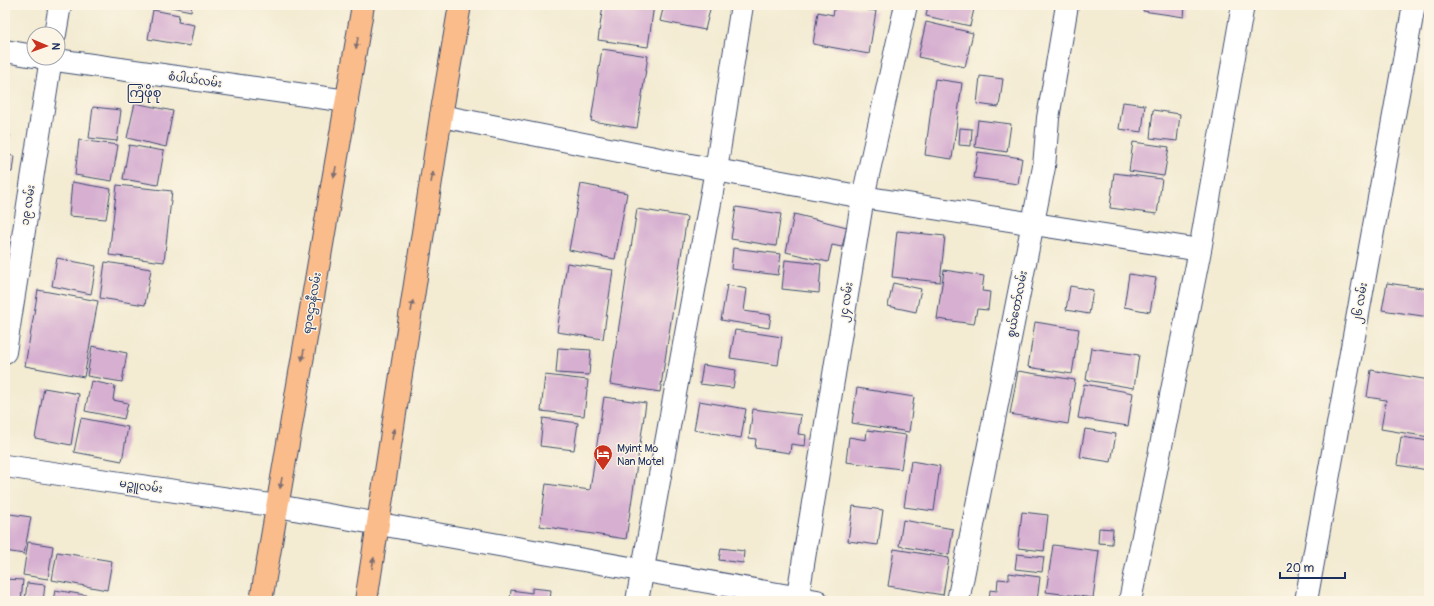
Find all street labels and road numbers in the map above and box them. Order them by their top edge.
street label: စံပါယ်လမ်း [167,69,223,90]
street label: ၁၉ လမ်း [17,183,40,226]
street label: စွယ်တော်လမ်း [1003,269,1032,339]
street label: ရာဇဌာနီလမ်း [299,271,326,335]
street label: ၂၄ လမ်း [835,281,858,323]
street label: ၂၆ လမ်း [1349,281,1372,325]
street label: မဉ္ဇူလမ်း [118,476,164,497]

